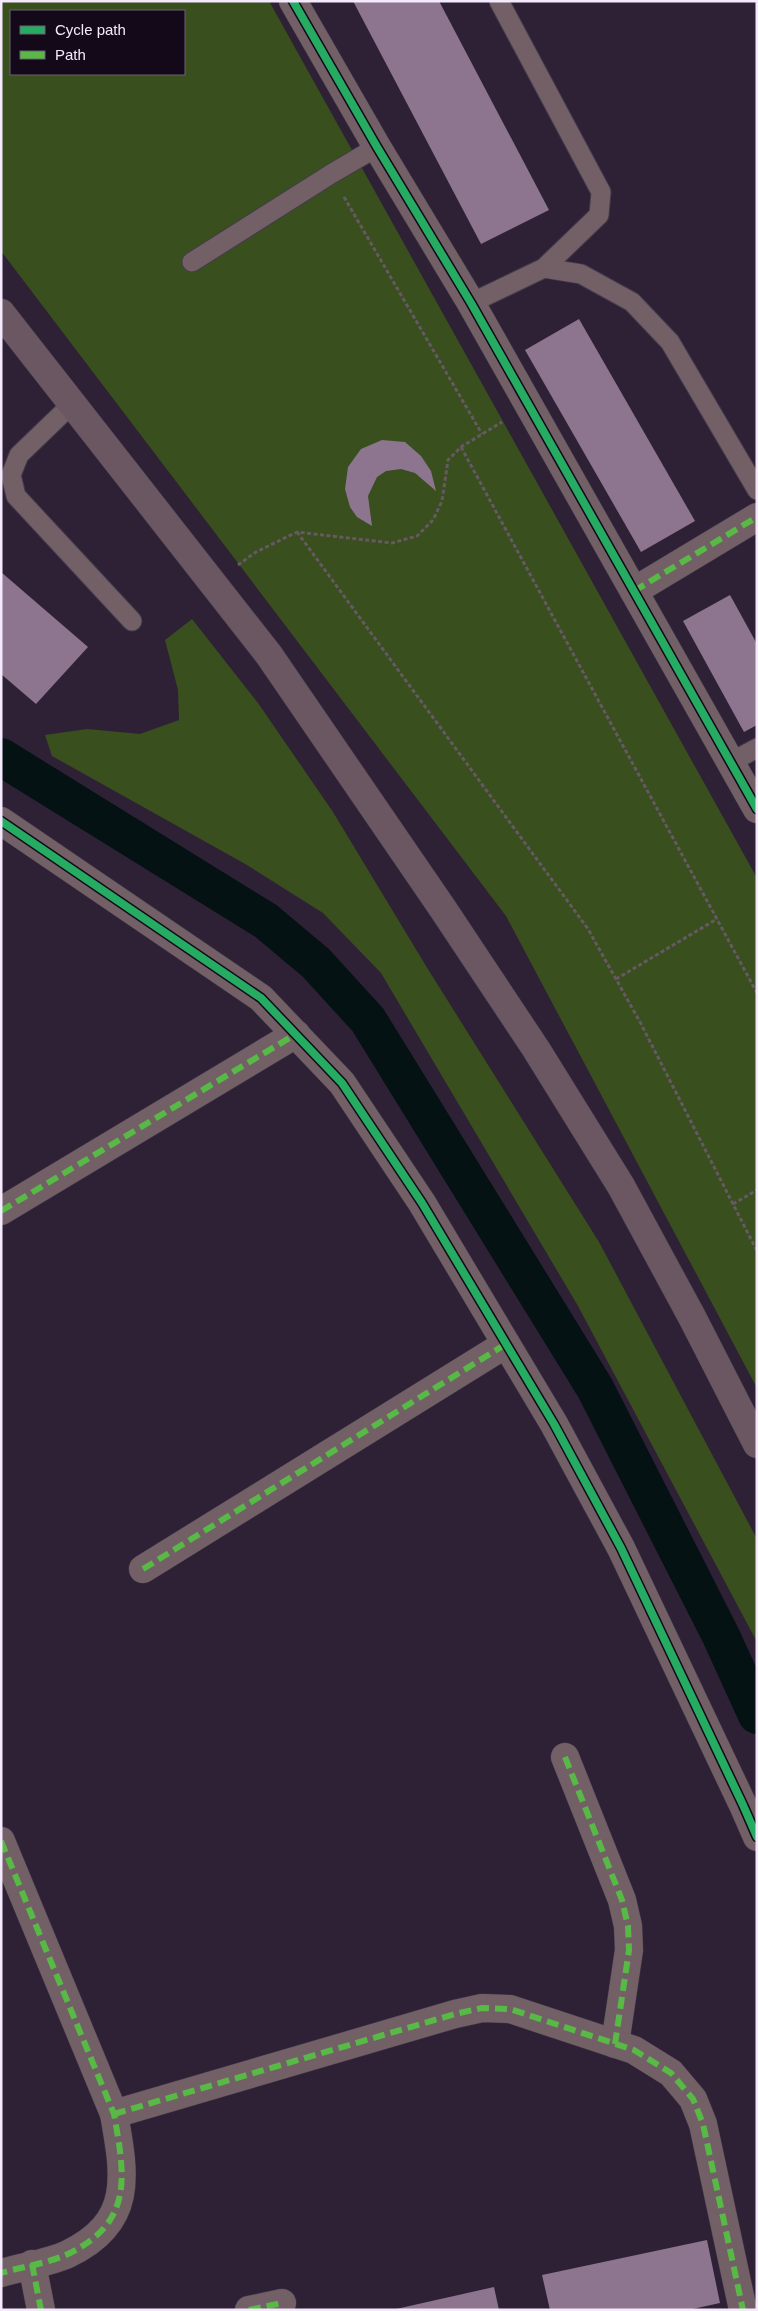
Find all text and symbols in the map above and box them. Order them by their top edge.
legend [10,10,185,75]
text: Cycle path [55,21,126,38]
text: Path [55,46,86,63]

